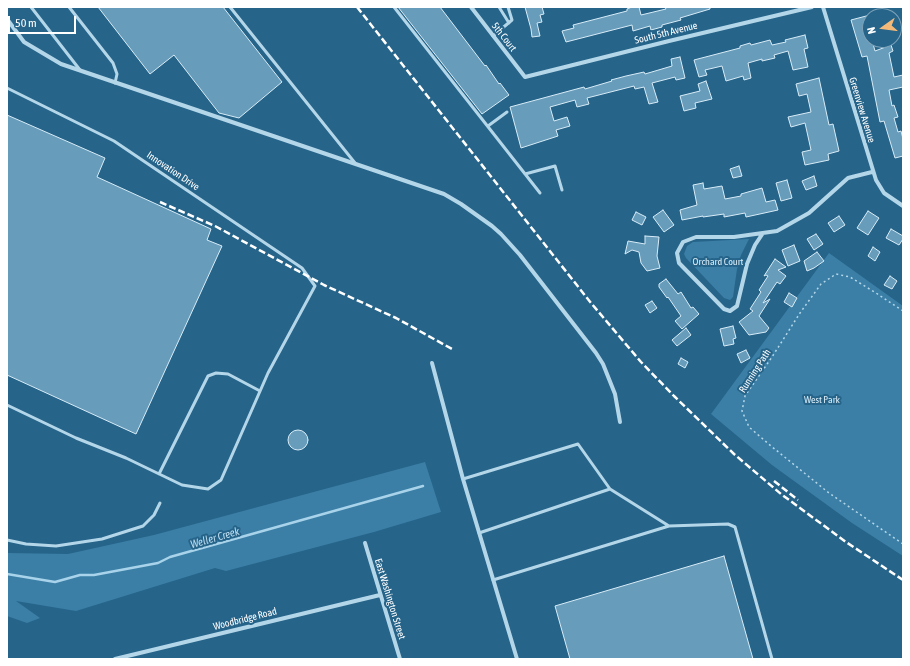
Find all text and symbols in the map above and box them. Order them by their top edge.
scale bar [10,8,78,34]
north arrow [862,8,902,48]
text: 50 m [15,16,37,30]
street label: South 5th Avenue [633,19,699,47]
street label: 5th Court [489,20,519,54]
text: N [865,26,878,35]
street label: Greenview Avenue [846,76,878,144]
street label: Innovation Drive [144,149,202,193]
park label: Orchard Court [693,256,743,268]
street label: Running Path [737,347,773,395]
park label: West Park [804,394,840,406]
water label: Weller Creek [189,525,241,551]
street label: East Washington Street [372,557,408,641]
street label: Woodbridge Road [212,605,278,633]

